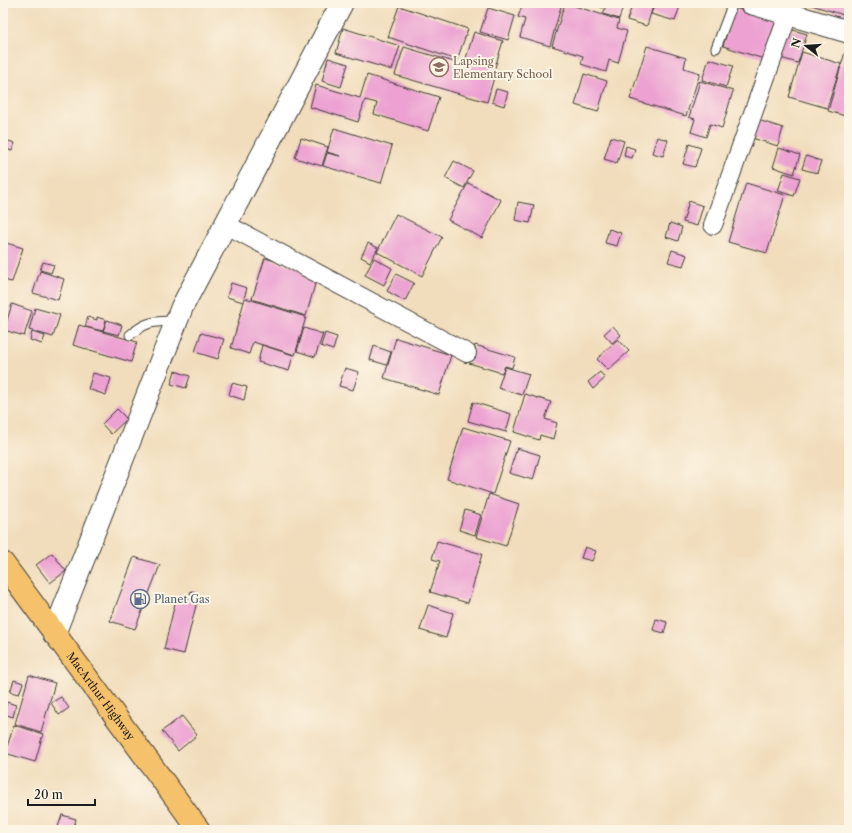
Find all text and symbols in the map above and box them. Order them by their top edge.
north arrow [786,26,826,66]
text: N [788,36,805,50]
place label: Lapsing Elementary School [453,54,553,81]
school or university icon: Lapsing Elementary School [428,56,450,78]
fuel station icon: Planet Gas [129,588,151,610]
place label: Planet Gas [154,592,210,606]
street label: MacArthur Highway [64,649,138,744]
scale bar [28,781,95,807]
text: 20 m [34,787,63,802]

